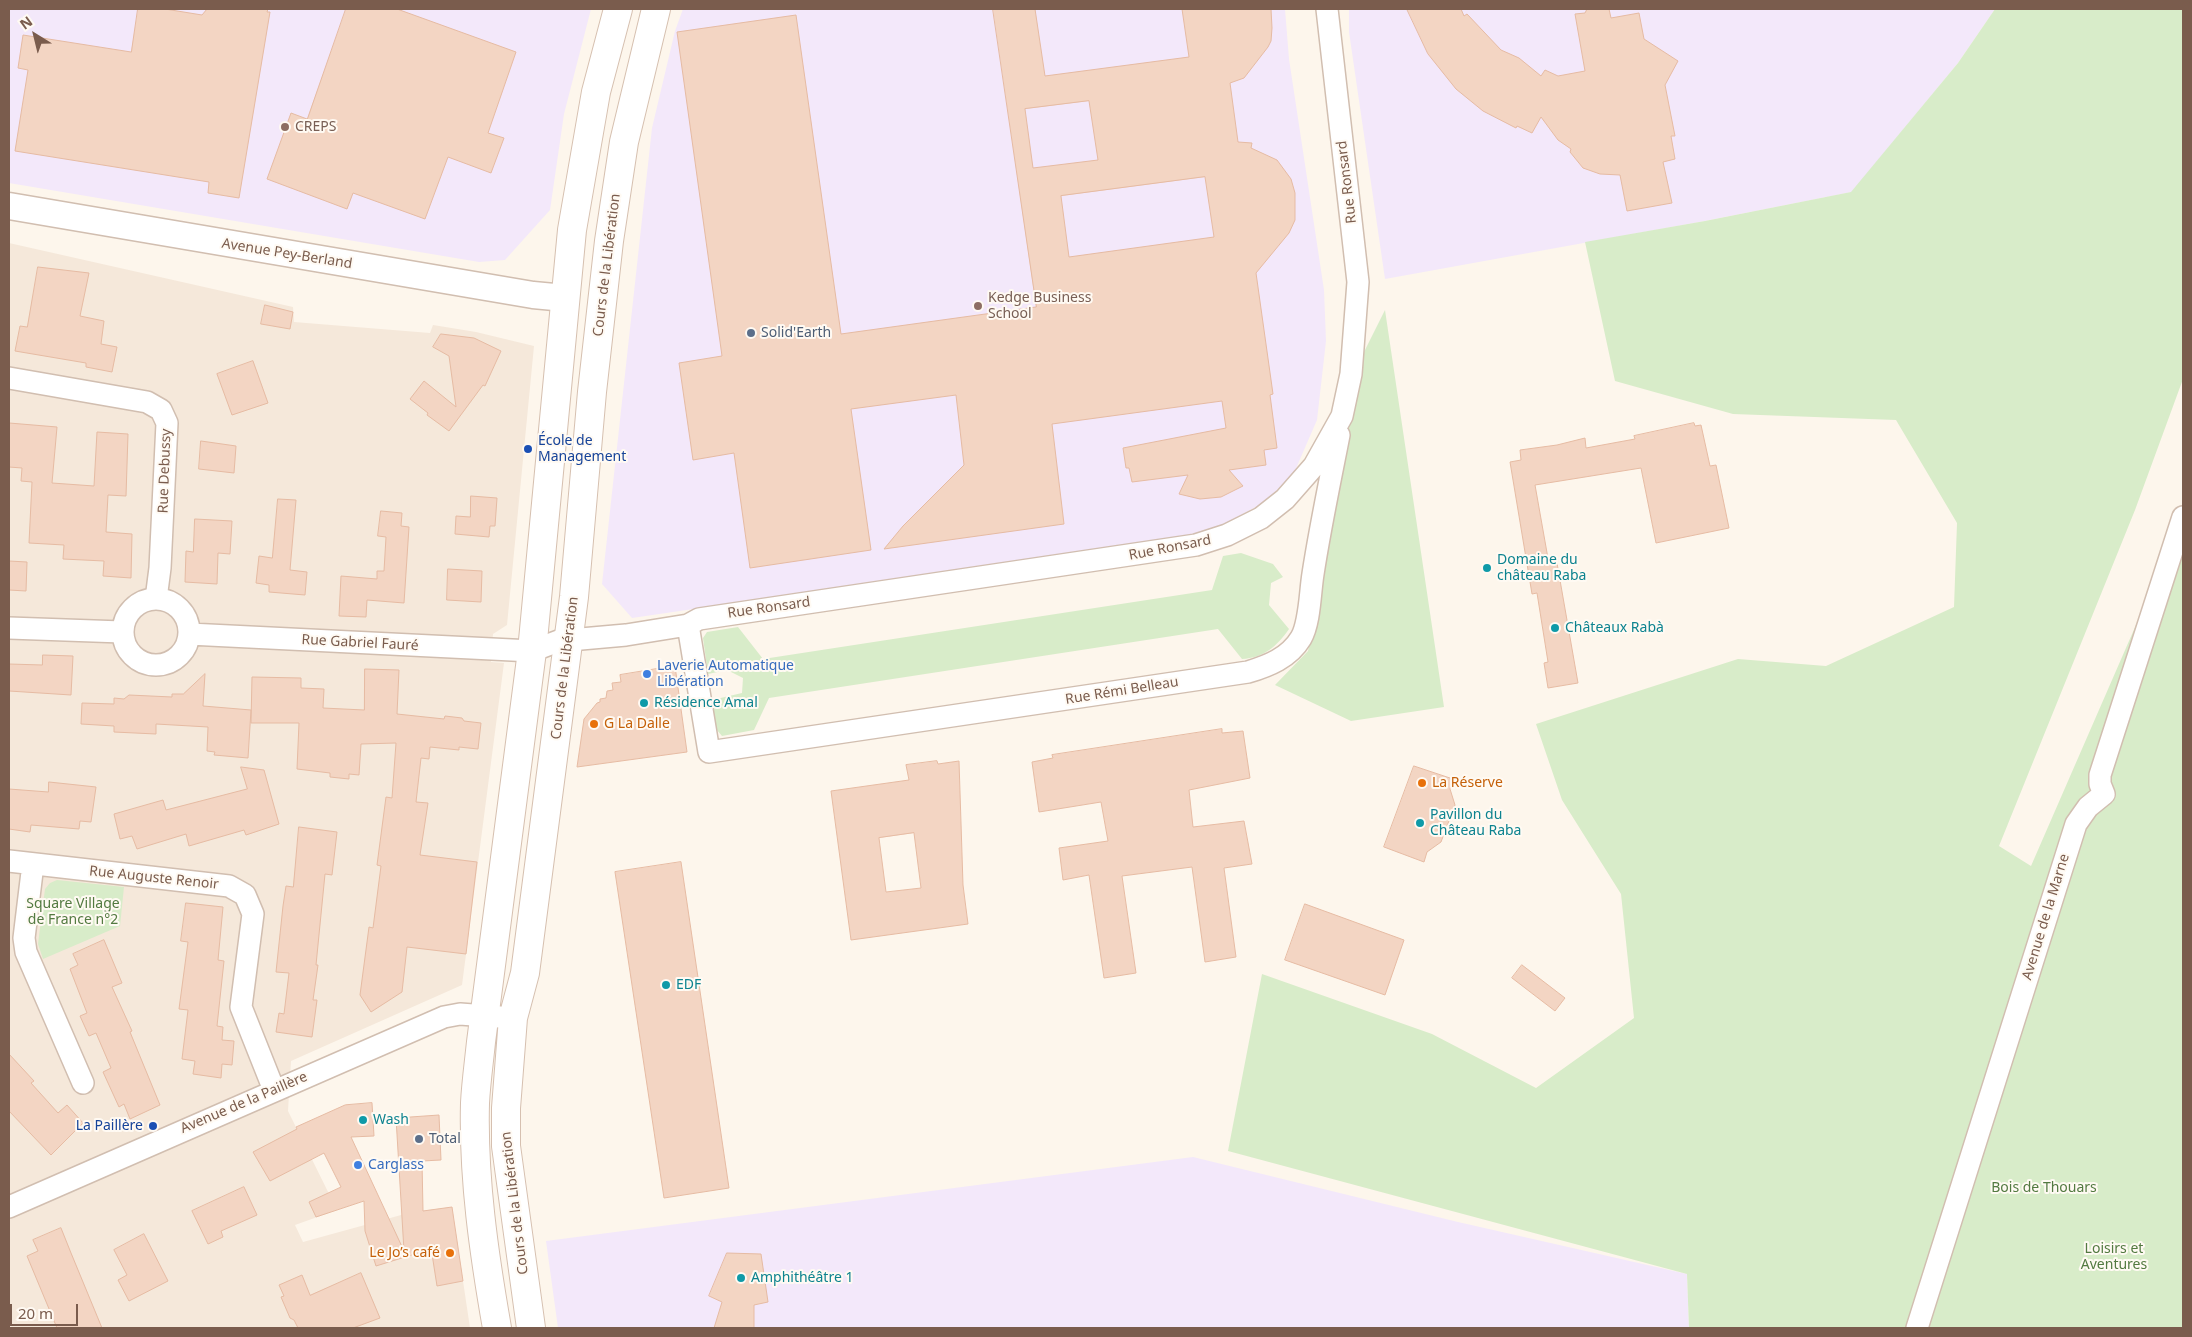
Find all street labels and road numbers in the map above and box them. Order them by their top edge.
street label: Rue Ronsard [1334,140,1360,224]
street label: Cours de la Libération [590,193,624,337]
street label: Avenue Pey-Berland [220,235,354,273]
street label: Rue Debussy [155,428,175,514]
street label: Rue Ronsard [1127,532,1213,564]
street label: Rue Ronsard [727,594,811,622]
street label: Cours de la Libération [548,596,582,740]
street label: Rue Gabriel Fauré [301,632,419,654]
street label: Rue Rémi Belleau [1064,674,1180,708]
street label: Avenue de la Marne [2019,852,2073,982]
street label: Rue Auguste Renoir [88,863,220,893]
street label: Avenue de la Paillère [178,1069,310,1137]
street label: Cours de la Libération [498,1131,532,1275]

